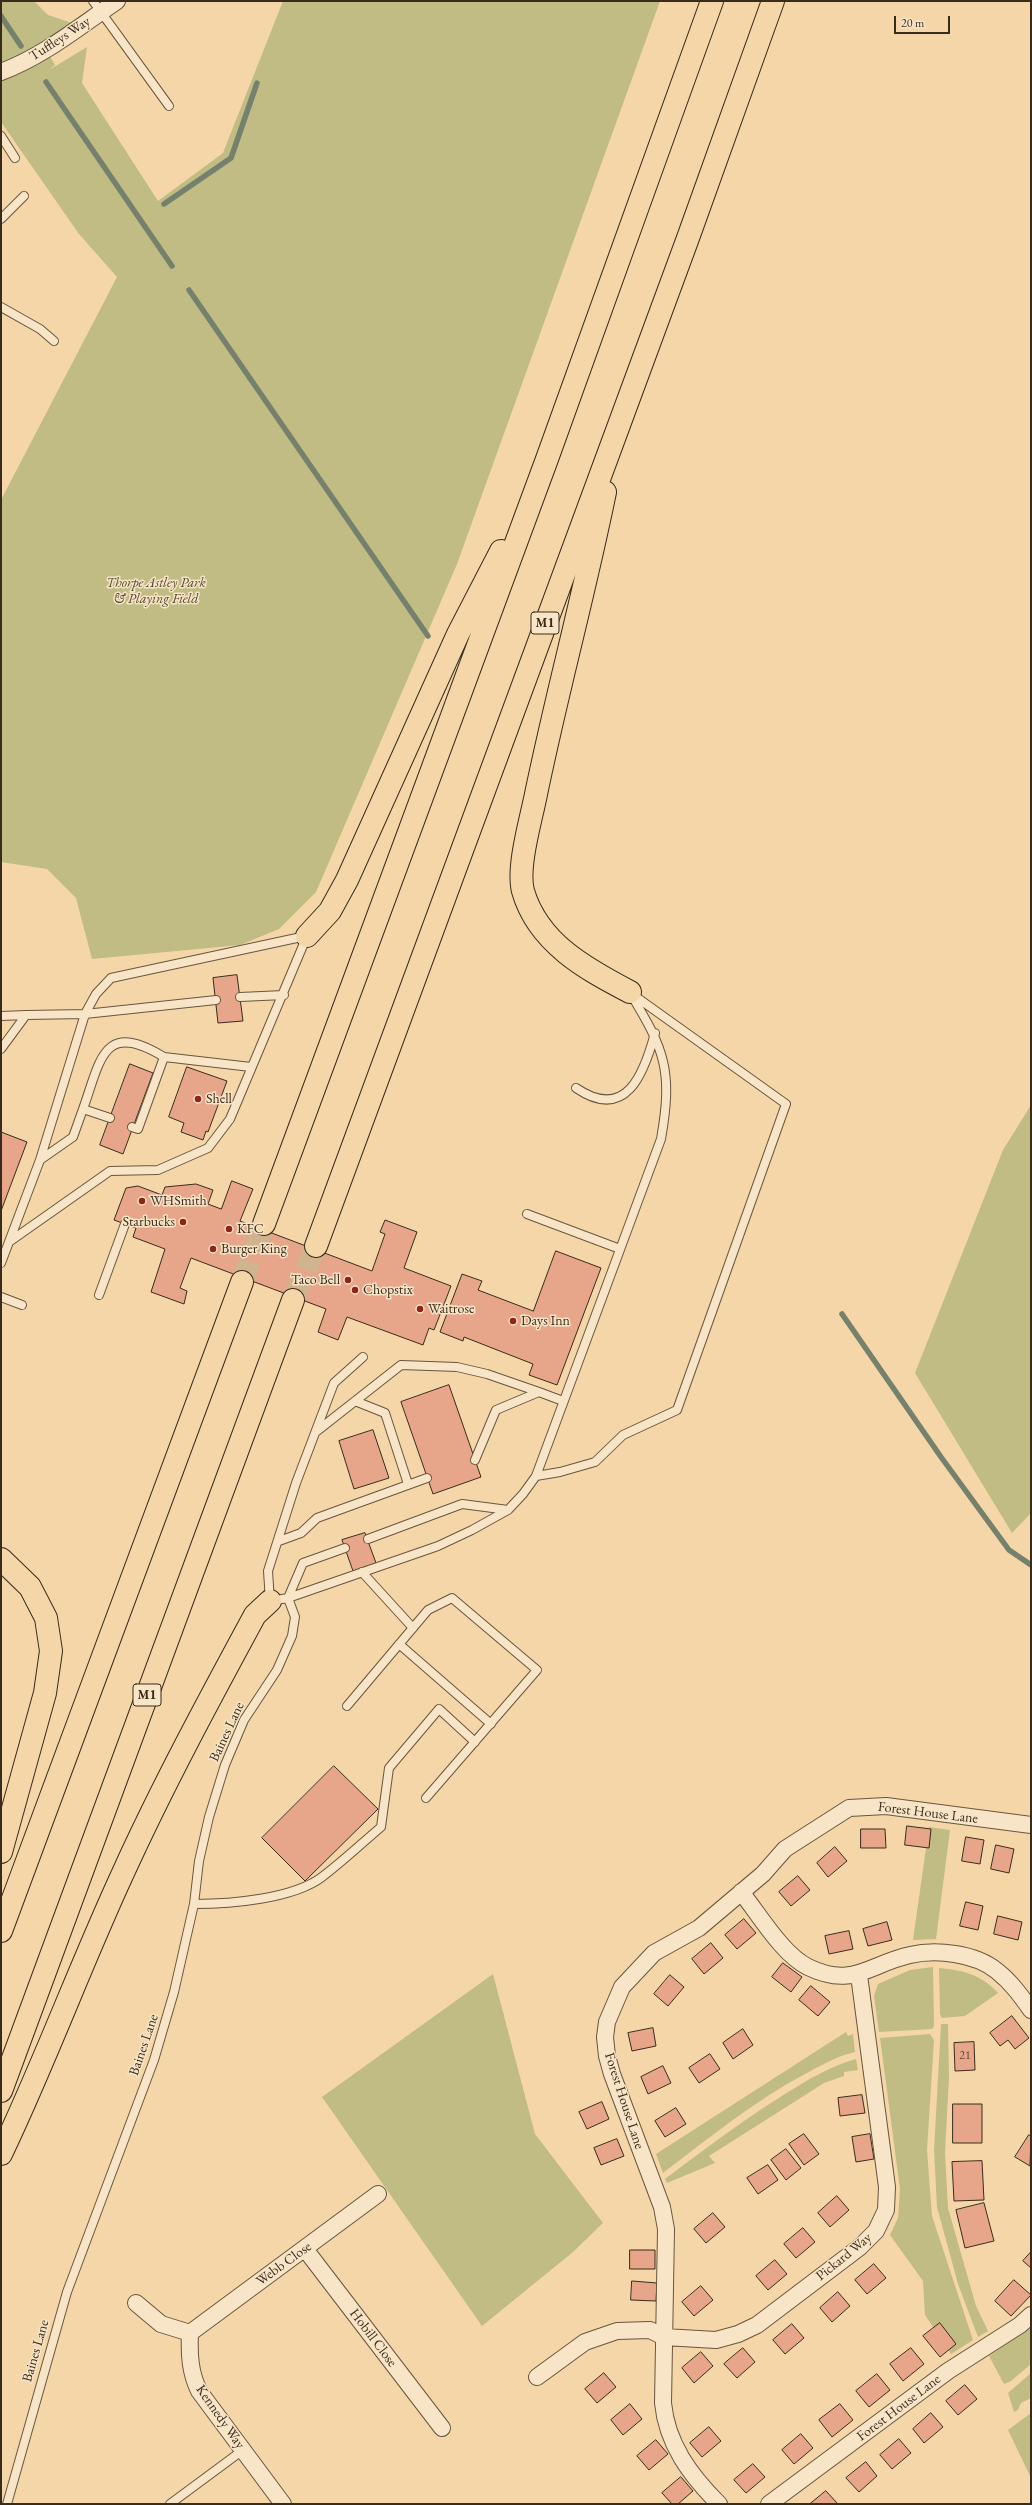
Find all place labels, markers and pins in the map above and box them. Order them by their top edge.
place label: Shell [206,1091,232,1107]
marker: Shell [193,1094,203,1104]
place label: WHSmith [150,1193,207,1209]
marker: WHSmith [137,1196,147,1206]
place label: Starbucks [122,1214,175,1230]
marker: Starbucks [178,1217,188,1227]
place label: KFC [237,1221,264,1237]
marker: KFC [224,1224,234,1234]
place label: Burger King [221,1241,287,1257]
marker: Burger King [208,1244,218,1254]
place label: Taco Bell [291,1272,340,1288]
marker: Taco Bell [343,1275,353,1285]
place label: Chopstix [363,1282,413,1298]
marker: Chopstix [350,1285,360,1295]
place label: Waitrose [428,1301,474,1317]
marker: Waitrose [415,1304,425,1314]
place label: Days Inn [521,1313,570,1329]
marker: Days Inn [508,1316,518,1326]

